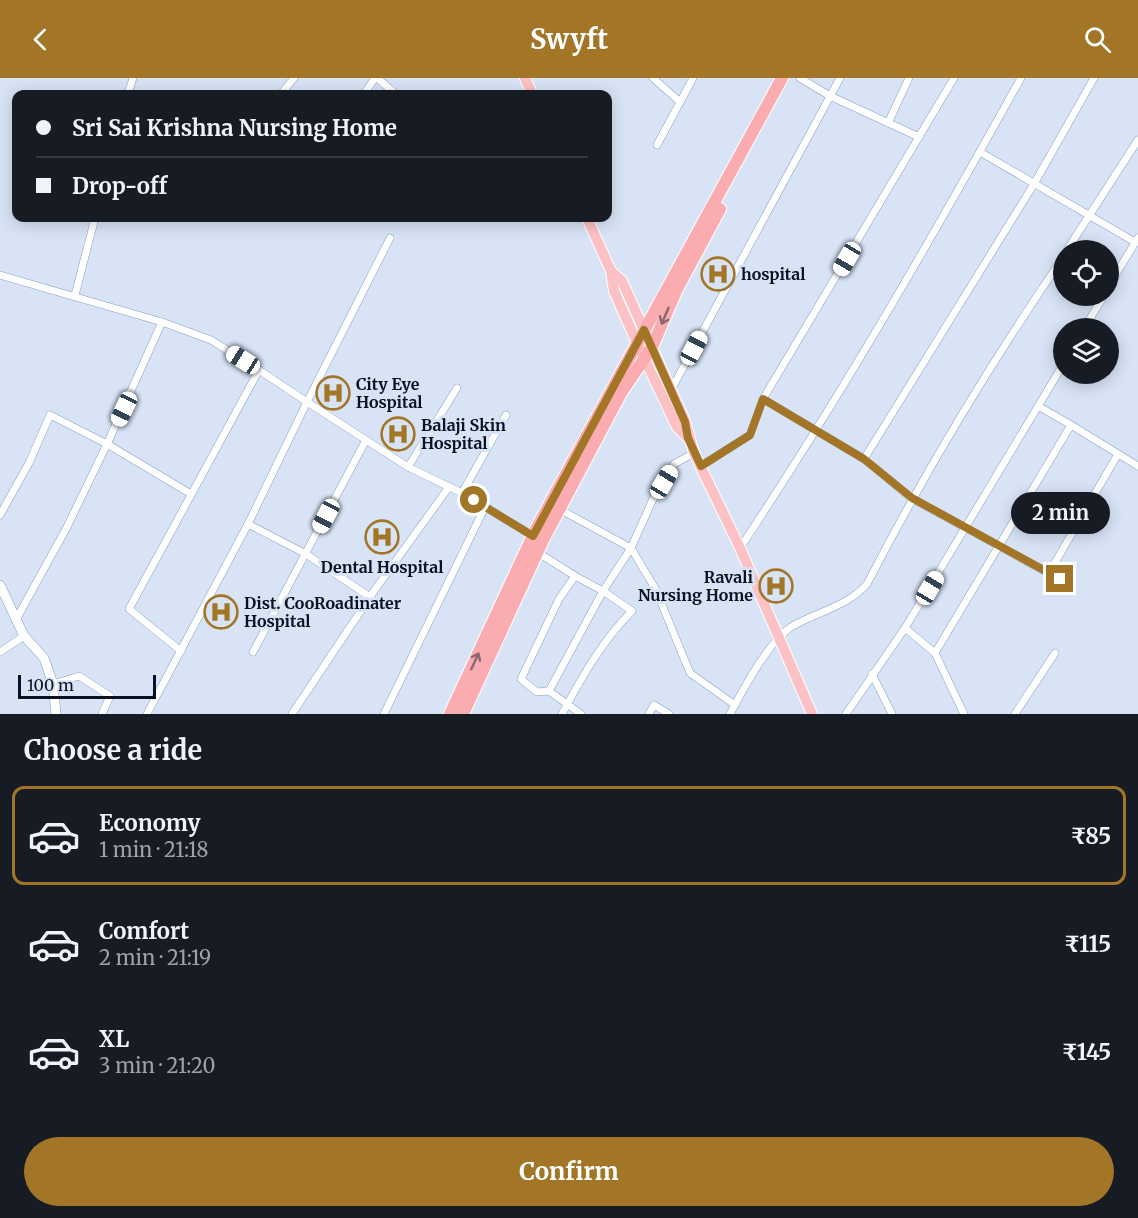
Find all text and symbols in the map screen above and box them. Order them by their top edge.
text: Swyft [530,22,608,56]
icon: back [24,23,57,56]
icon: search [1081,23,1114,56]
text: Sri Sai Krishna Nursing Home [72,114,397,142]
text: Drop-off [72,172,167,200]
car [830,239,864,279]
map controls [1053,240,1119,384]
button: locate [1053,240,1119,306]
hospital icon: hospital [700,256,736,292]
place label: hospital [741,264,805,284]
one-way arrow [659,306,670,324]
button: layers [1053,318,1119,384]
car [678,328,710,368]
car [223,343,263,377]
place label: City Eye Hospital [356,374,423,412]
hospital icon: City Eye Hospital [315,375,351,411]
car [108,389,140,429]
place label: Balaji Skin Hospital [421,415,506,453]
hospital icon: Balaji Skin Hospital [380,416,416,452]
car [647,462,681,502]
route start [460,486,487,513]
callout: 2 min [1010,492,1110,534]
car [310,496,342,536]
text: 2 min [1032,500,1089,525]
hospital icon: Dental Hospital [364,519,400,555]
place label: Dental Hospital [321,557,443,577]
route end [1046,565,1073,592]
place label: Ravali Nursing Home [638,567,754,605]
hospital icon: Ravali Nursing Home [758,568,794,604]
car [913,568,947,608]
place label: Dist. CooRoadinater Hospital [244,593,402,631]
hospital icon: Dist. CooRoadinater Hospital [203,594,239,630]
one-way arrow [469,652,481,670]
scale bar [18,672,156,700]
text: 100 m [27,675,74,695]
text: Choose a ride [24,733,202,767]
icon: car [27,809,81,863]
text: Economy [99,809,200,837]
text: ₹85 [1071,822,1111,850]
text: 1 min · 21:18 [99,837,208,862]
icon: car [27,917,81,971]
text: Comfort [99,917,189,945]
text: ₹115 [1064,930,1111,958]
text: 2 min · 21:19 [99,945,211,970]
icon: car [27,1025,81,1079]
text: XL [99,1025,129,1053]
text: ₹145 [1062,1038,1111,1066]
text: 3 min · 21:20 [99,1053,215,1078]
button: Confirm [24,1137,1114,1206]

